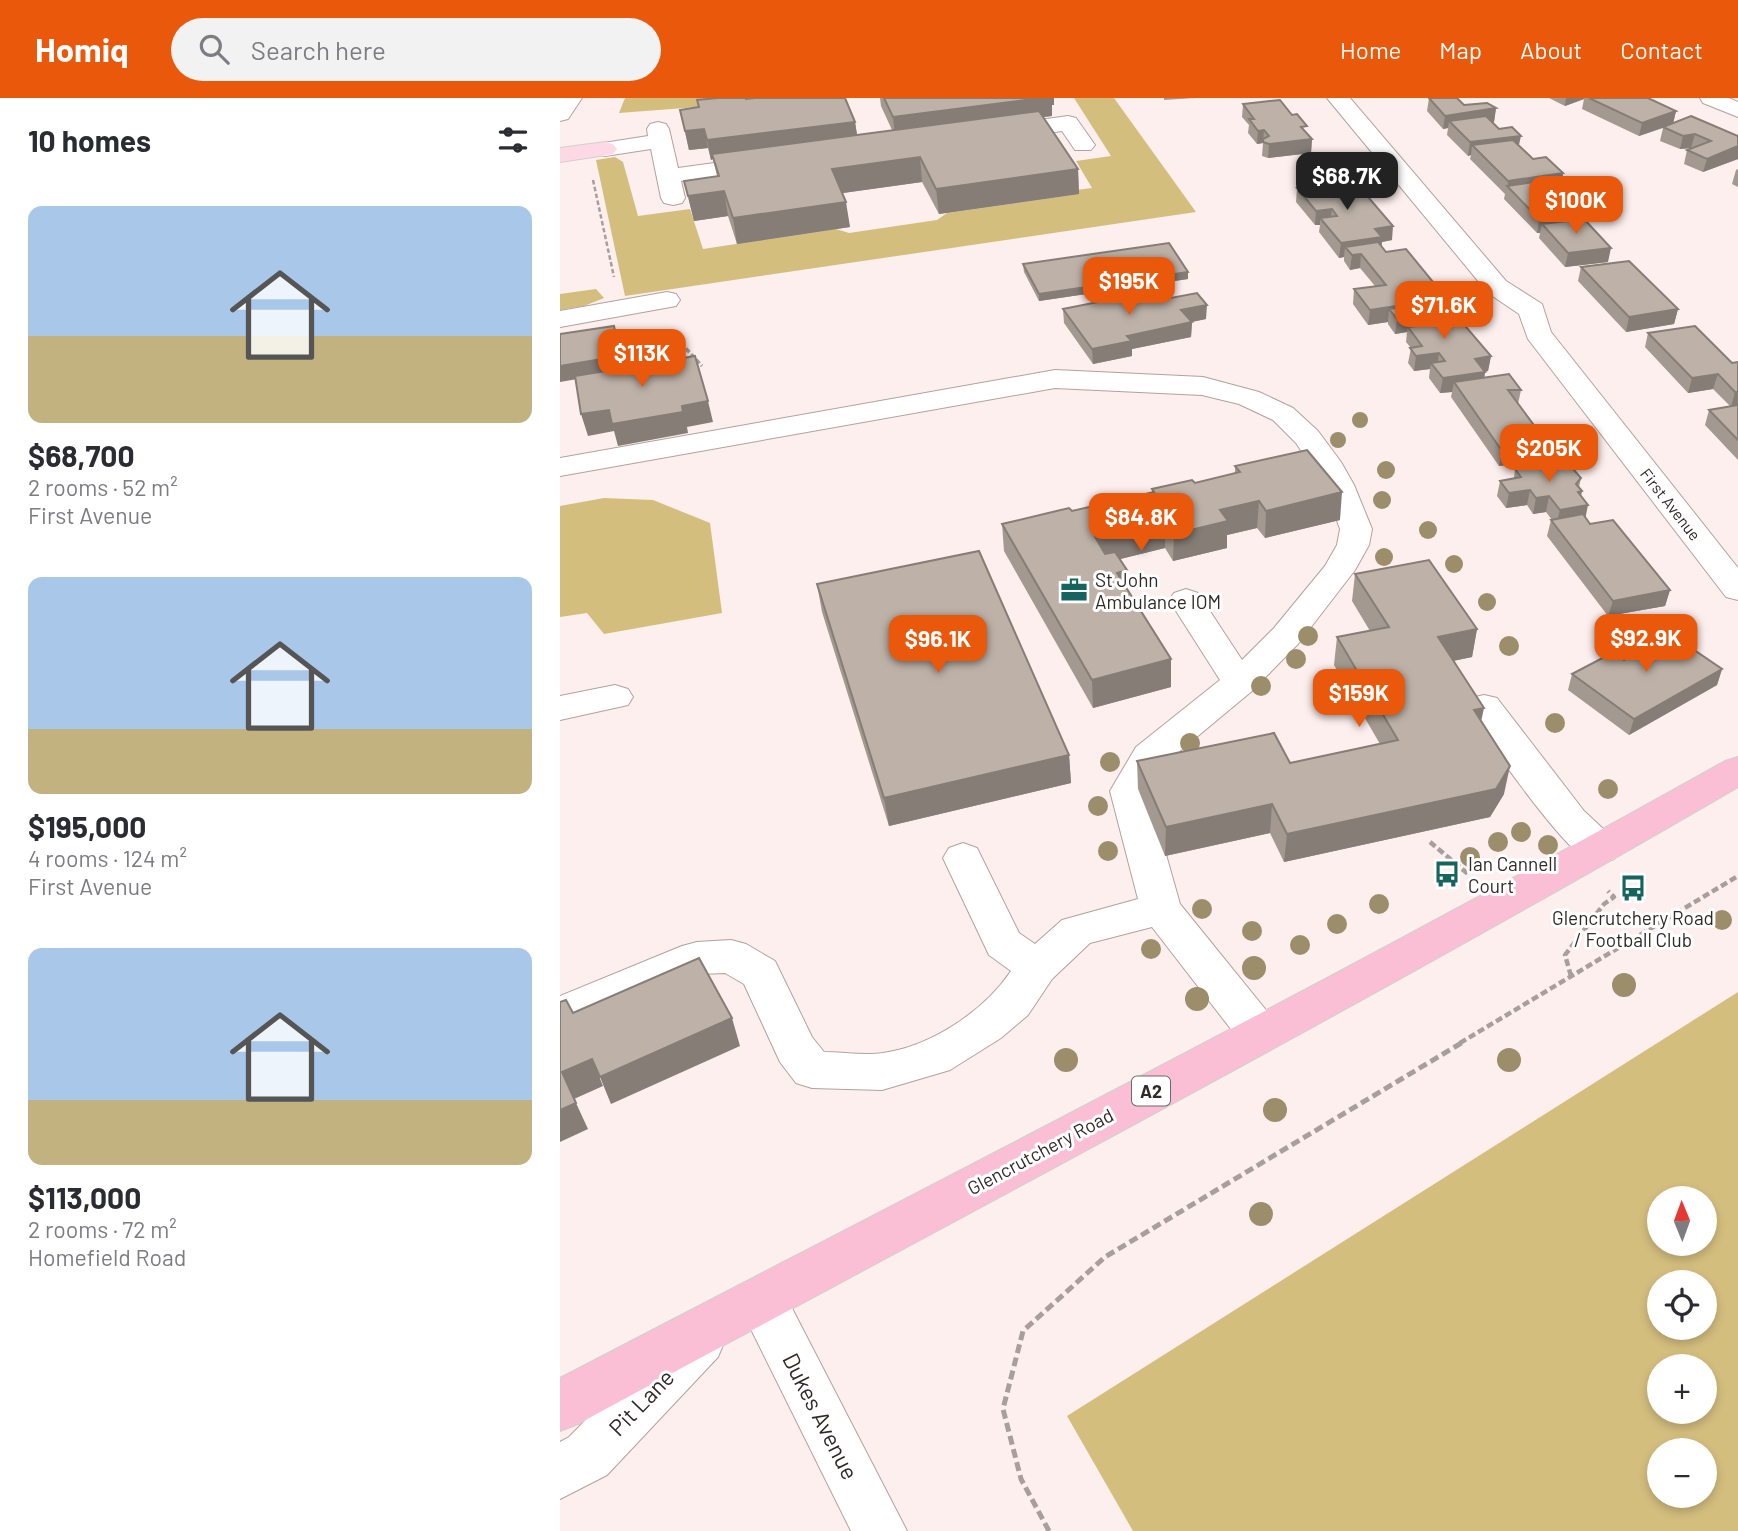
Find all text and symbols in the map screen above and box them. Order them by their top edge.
search box [171,18,661,81]
text: Homiq [35,29,129,69]
icon: search [195,30,233,68]
text: Search here [251,34,386,65]
text: Home [1340,35,1401,64]
text: Map [1439,35,1482,64]
text: About [1520,35,1582,64]
text: Contact [1620,35,1703,64]
icon: filters [494,121,532,159]
text: 10 homes [28,122,151,158]
pin: $68.7K [1290,152,1404,212]
text: $68.7K [1312,161,1382,189]
pin: $100K [1527,176,1625,236]
text: $100K [1545,185,1607,213]
icon: home [217,252,343,378]
pin: $195K [1080,258,1178,317]
text: $195K [1099,266,1159,294]
pin: $71.6K [1387,282,1501,341]
text: $71.6K [1411,290,1477,318]
pin: $113K [593,330,691,389]
text: $113K [614,338,670,366]
pin: $205K [1500,424,1598,484]
text: $205K [1516,433,1582,461]
text: $68,700 [28,437,135,473]
street label: First Avenue [1637,464,1705,544]
text: 2 rooms · 52 m² [28,473,178,501]
pin: $84.8K [1084,494,1198,553]
text: First Avenue [28,501,152,529]
text: $84.8K [1105,502,1177,530]
place label: St John Ambulance IOM [1095,568,1221,613]
office icon: St John Ambulance IOM [1059,575,1089,605]
pin: $92.9K [1589,614,1703,674]
pin: $96.1K [881,616,995,675]
icon: home [217,623,343,749]
text: $92.9K [1610,623,1682,651]
text: $96.1K [905,624,971,652]
pin: $159K [1310,670,1408,729]
text: $159K [1329,678,1389,706]
text: $195,000 [28,808,146,844]
text: 4 rooms · 124 m² [28,844,187,872]
place label: Ian Cannell Court [1468,852,1557,897]
bus stop icon: Ian Cannell Court [1432,859,1462,889]
text: First Avenue [28,872,152,900]
bus stop icon: Glencrutchery Road / Football Club [1618,873,1648,903]
place label: Glencrutchery Road / Football Club [1552,906,1714,951]
icon: home [217,994,343,1120]
road number: A2 [1132,1076,1170,1106]
street label: Glencrutchery Road [963,1103,1117,1199]
text: $113,000 [28,1179,141,1215]
north arrow [1647,1186,1717,1256]
map controls [1647,1186,1717,1508]
text: 2 rooms · 72 m² [28,1215,177,1243]
text: Homefield Road [28,1243,186,1271]
button: locate [1647,1270,1717,1340]
street label: Dukes Avenue [777,1348,865,1484]
button: + [1647,1354,1717,1424]
street label: Pit Lane [603,1363,679,1441]
button: − [1647,1438,1717,1508]

